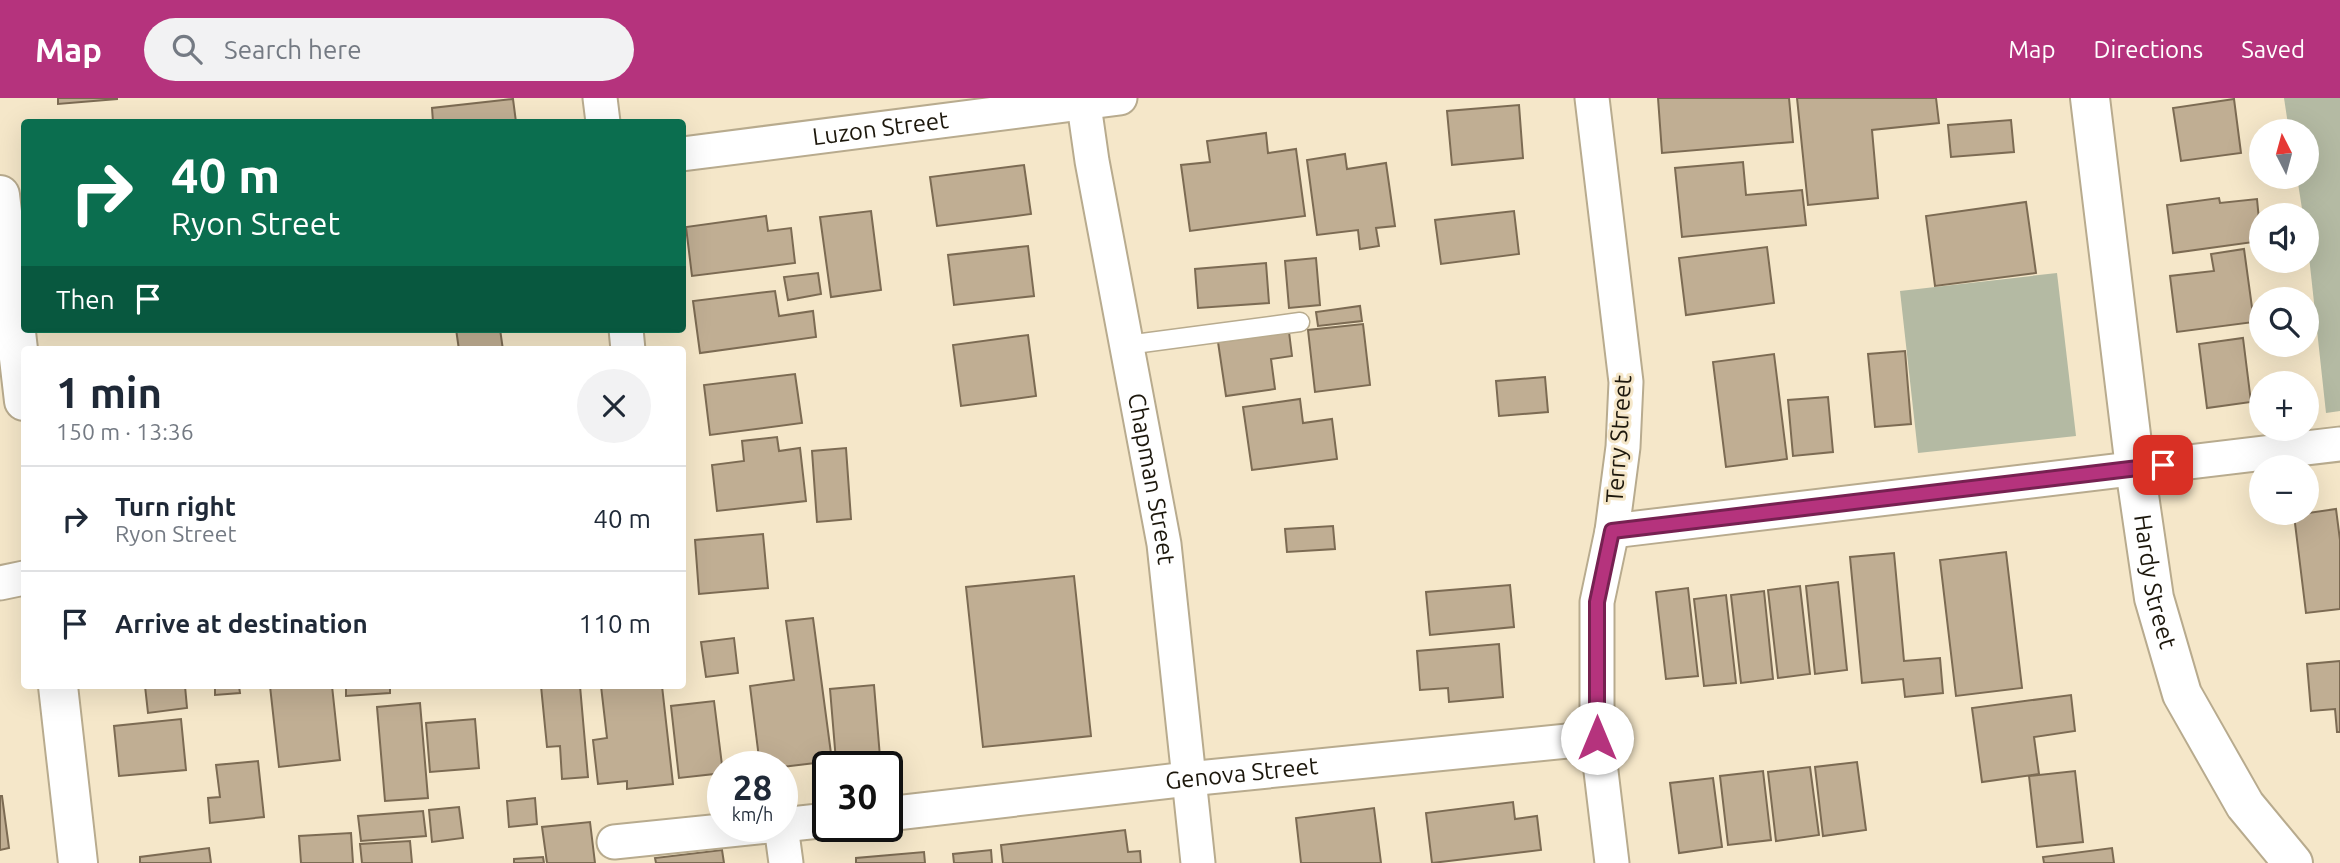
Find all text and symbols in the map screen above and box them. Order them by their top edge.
search box [144,18,634,81]
icon: search [168,30,206,68]
text: Map [35,31,102,68]
text: Search here [224,35,362,64]
text: Map [2008,36,2055,63]
text: Directions [2093,36,2203,63]
text: Saved [2241,36,2305,63]
street label: Luzon Street [811,106,951,150]
north arrow [2249,119,2319,189]
map controls [2249,119,2319,525]
icon: right [56,147,147,238]
text: 40 m [171,147,280,202]
button: sound [2249,203,2319,273]
text: Ryon Street [171,205,340,241]
icon: arrive [129,280,167,318]
text: Then [56,285,115,314]
button: search [2249,287,2319,357]
text: 1 min [56,369,162,416]
button: close [577,369,651,443]
button: + [2249,371,2319,441]
street label: Terry Street [1601,373,1636,504]
street label: Chapman Street [1123,391,1180,567]
text: 150 m · 13:36 [56,419,194,444]
pin [2133,435,2193,495]
icon: arrive [2144,446,2182,484]
button: − [2249,455,2319,525]
text: Turn right [115,492,236,521]
icon: right [56,500,94,538]
text: 40 m [593,504,651,533]
street label: Hardy Street [2129,513,2182,652]
text: Ryon Street [115,521,236,546]
icon: arrive [56,605,94,643]
text: Arrive at destination [115,609,368,638]
text: 110 m [579,609,651,638]
position arrow [1560,701,1634,775]
speed limit sign: 30 [812,751,903,842]
street label: Genova Street [1164,752,1320,795]
text: 28 [733,767,772,807]
text: km/h [732,804,773,824]

